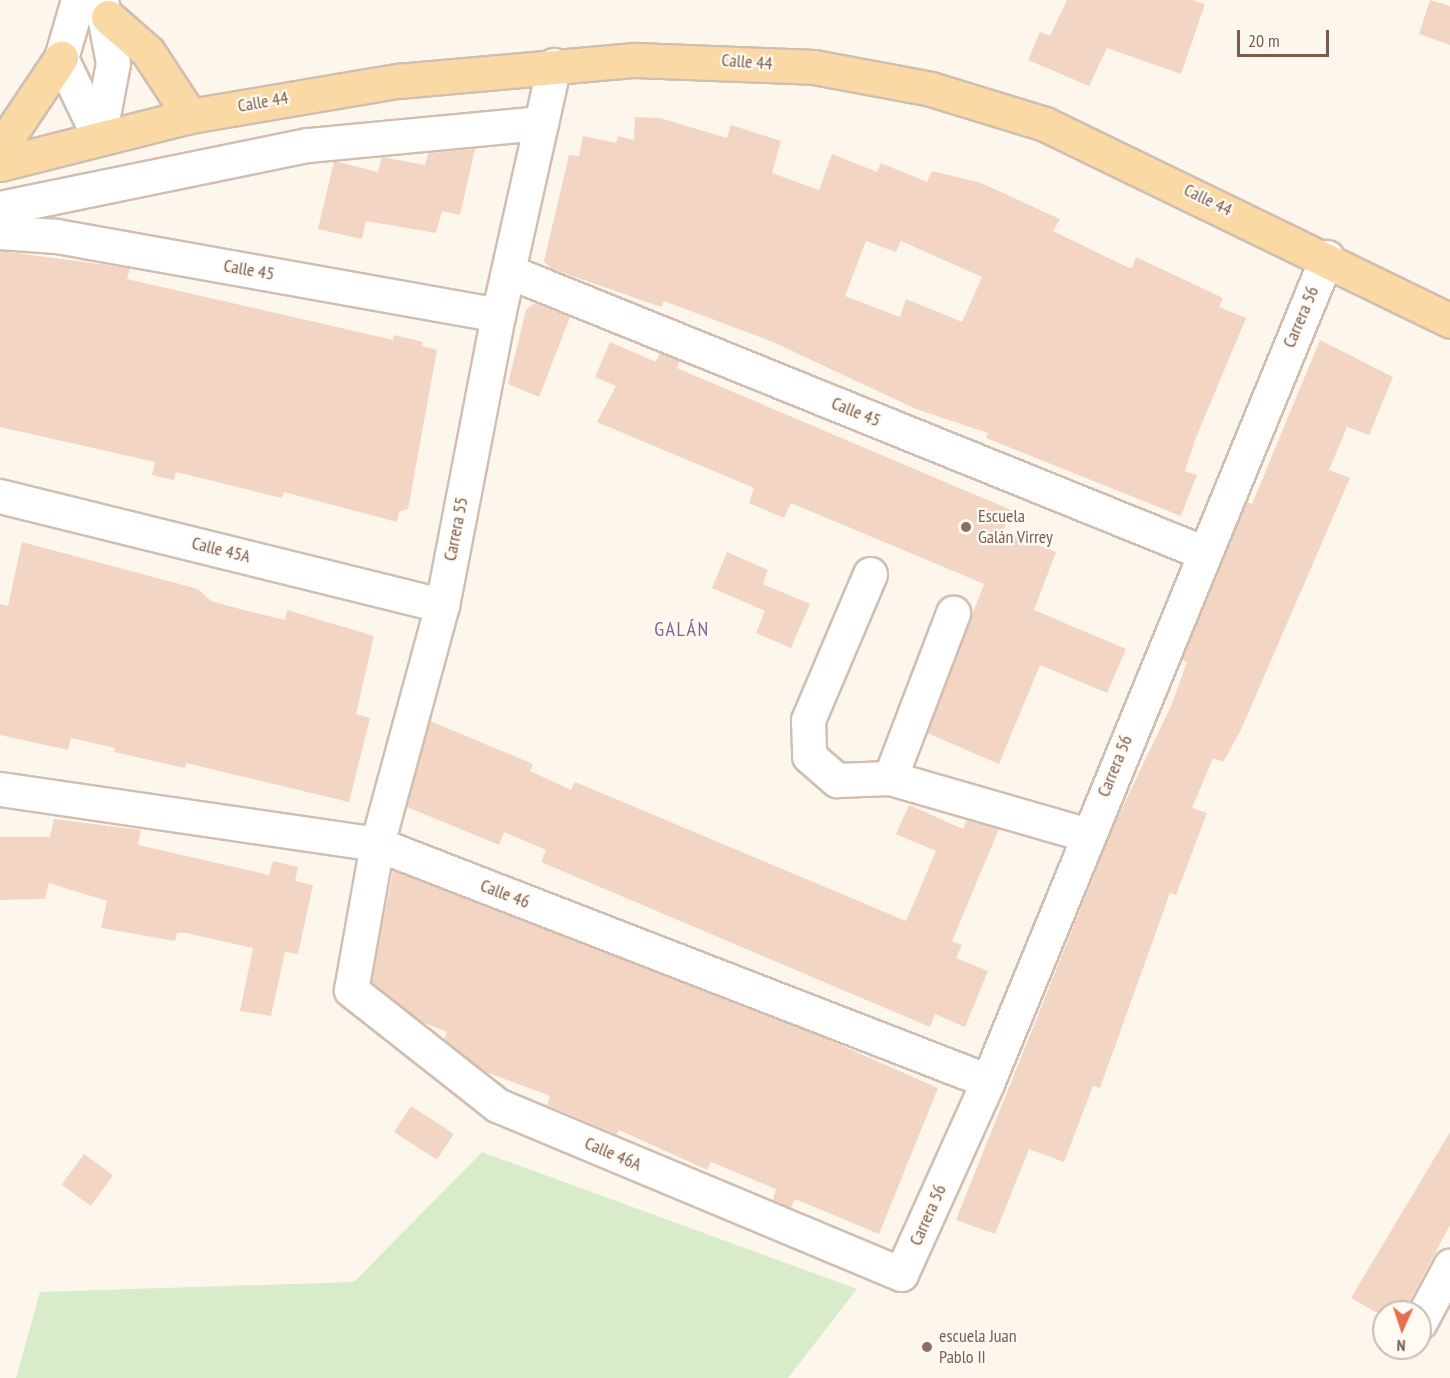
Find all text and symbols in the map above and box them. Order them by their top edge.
scale bar [1240,18,1332,56]
text: 20 m [1248,29,1280,52]
street label: Calle 44 [721,49,773,75]
street label: Calle 44 [236,87,290,117]
street label: Calle 44 [1180,179,1236,221]
street label: Calle 45 [222,255,276,285]
street label: Carrera 56 [1278,283,1324,351]
street label: Calle 45 [828,392,884,432]
street label: Carrera 55 [439,495,473,563]
place label: Escuela Galán Virrey [978,506,1053,548]
marker: Escuela Galán Virrey [959,520,973,534]
street label: Calle 45A [189,532,253,568]
district label: GALÁN [654,617,710,641]
street label: Carrera 56 [1093,732,1137,800]
street label: Calle 46 [477,875,533,913]
street label: Calle 46A [581,1132,645,1176]
street label: Carrera 56 [905,1181,951,1249]
north arrow [1372,1300,1432,1360]
place label: escuela Juan Pablo II [939,1326,1017,1368]
text: N [1396,1336,1406,1356]
marker: escuela Juan Pablo II [920,1340,934,1354]

